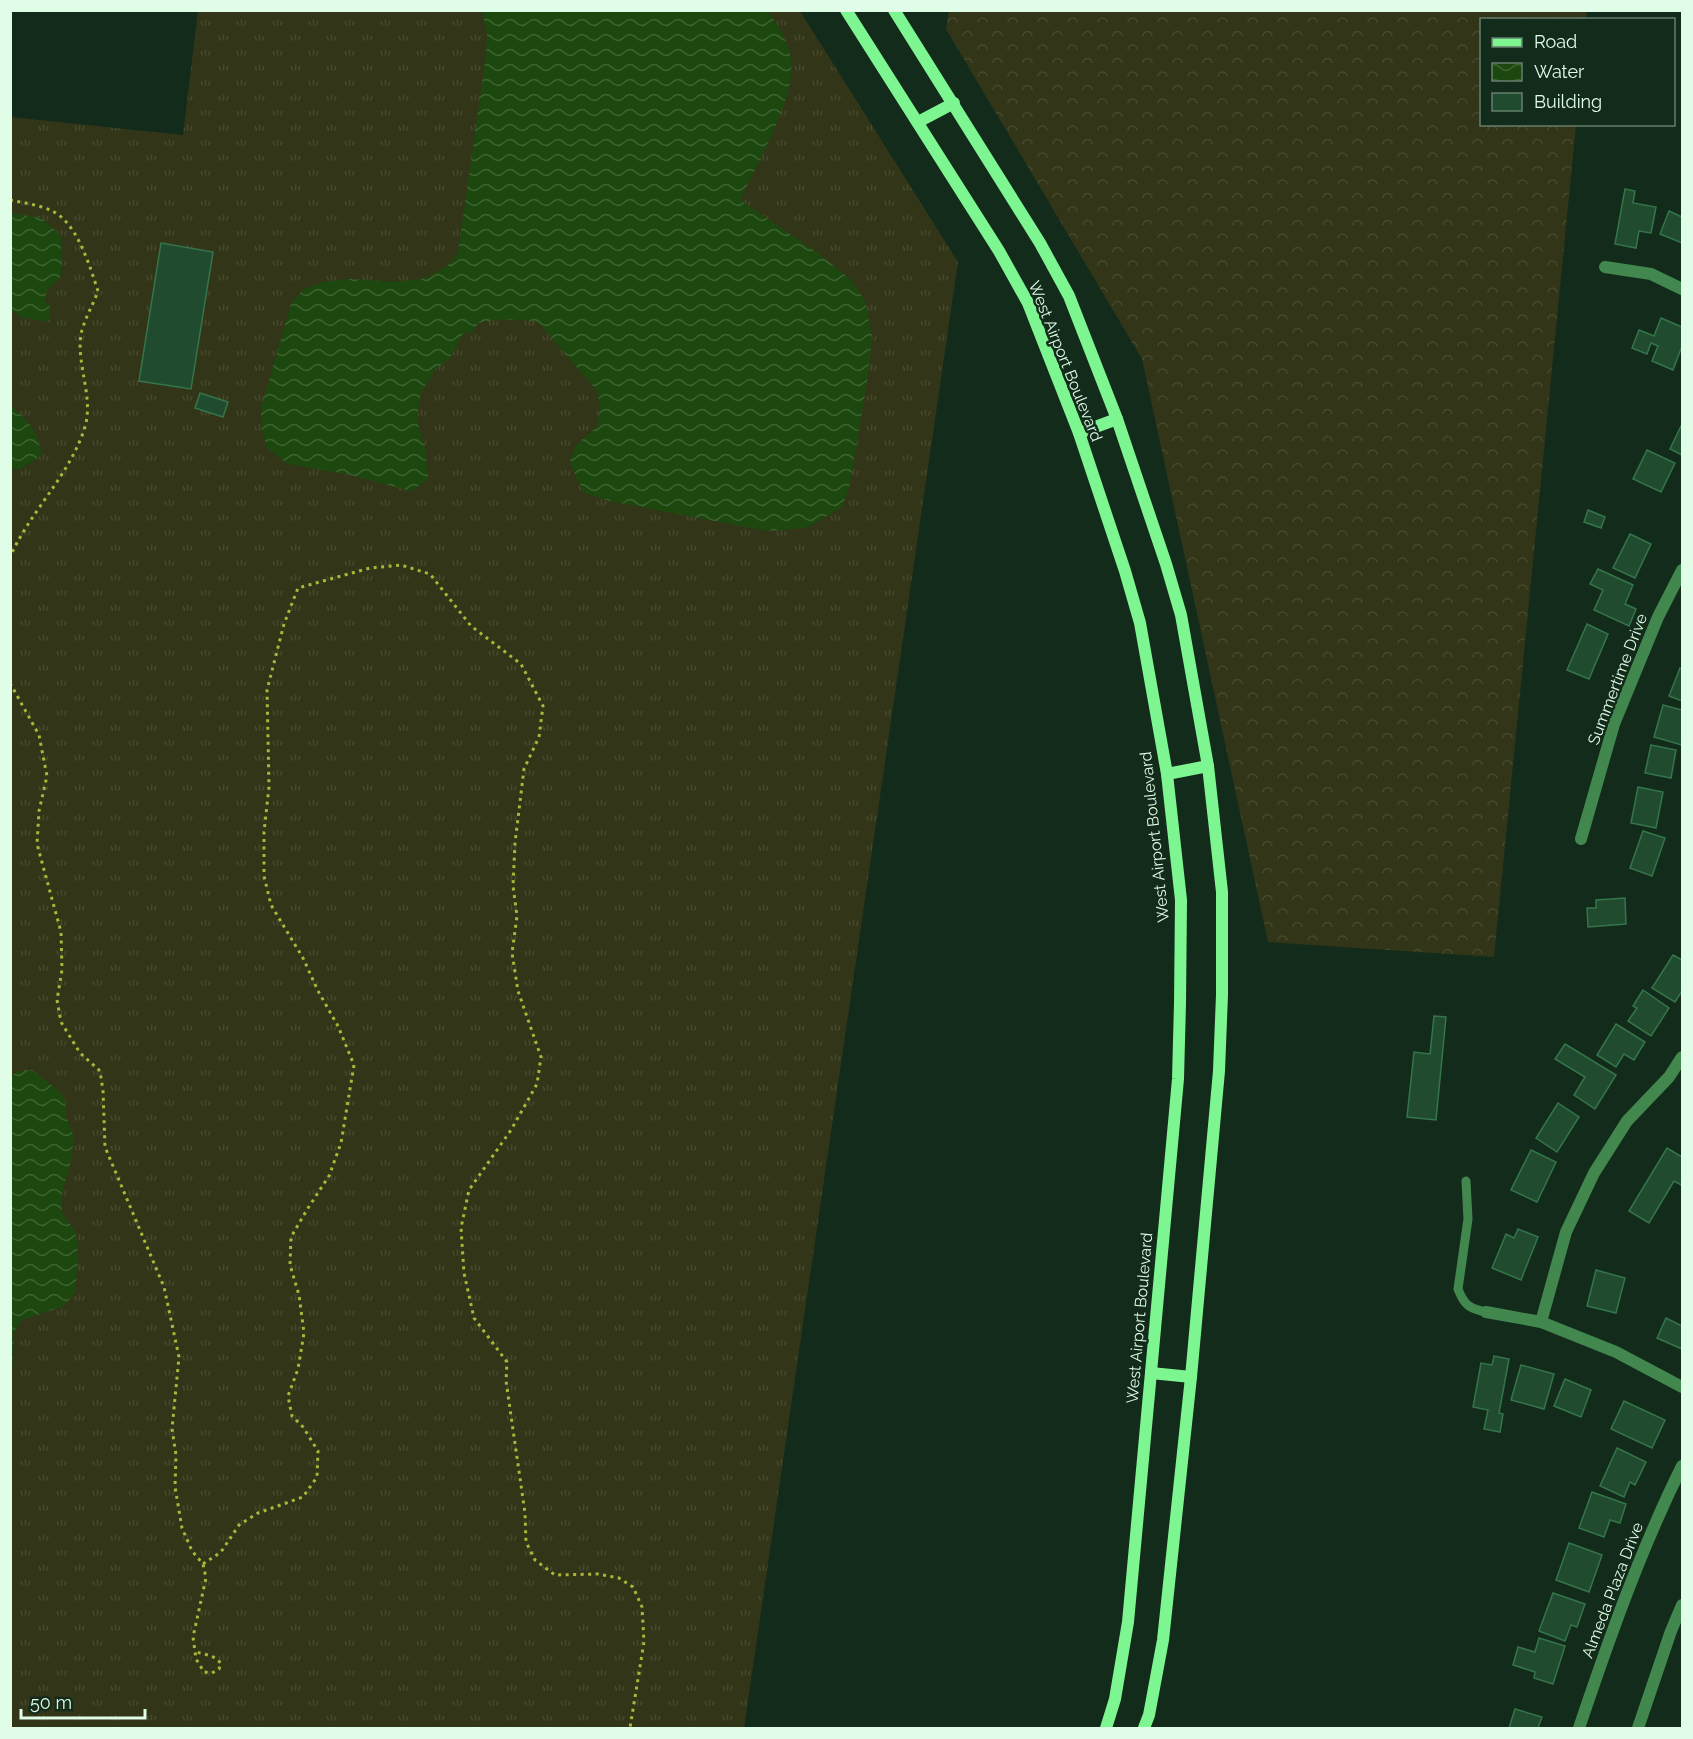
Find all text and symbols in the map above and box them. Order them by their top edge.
legend [1480,18,1675,126]
text: Road [1534,31,1577,52]
text: Water [1534,61,1585,82]
text: Building [1534,91,1602,112]
street label: West Airport Boulevard [1025,278,1107,444]
street label: Summertime Drive [1584,611,1651,747]
street label: West Airport Boulevard [1136,751,1173,923]
street label: West Airport Boulevard [1123,1232,1156,1404]
street label: Almeda Plaza Drive [1578,1520,1647,1661]
scale bar [21,1682,146,1720]
text: 50 m [30,1692,72,1713]

